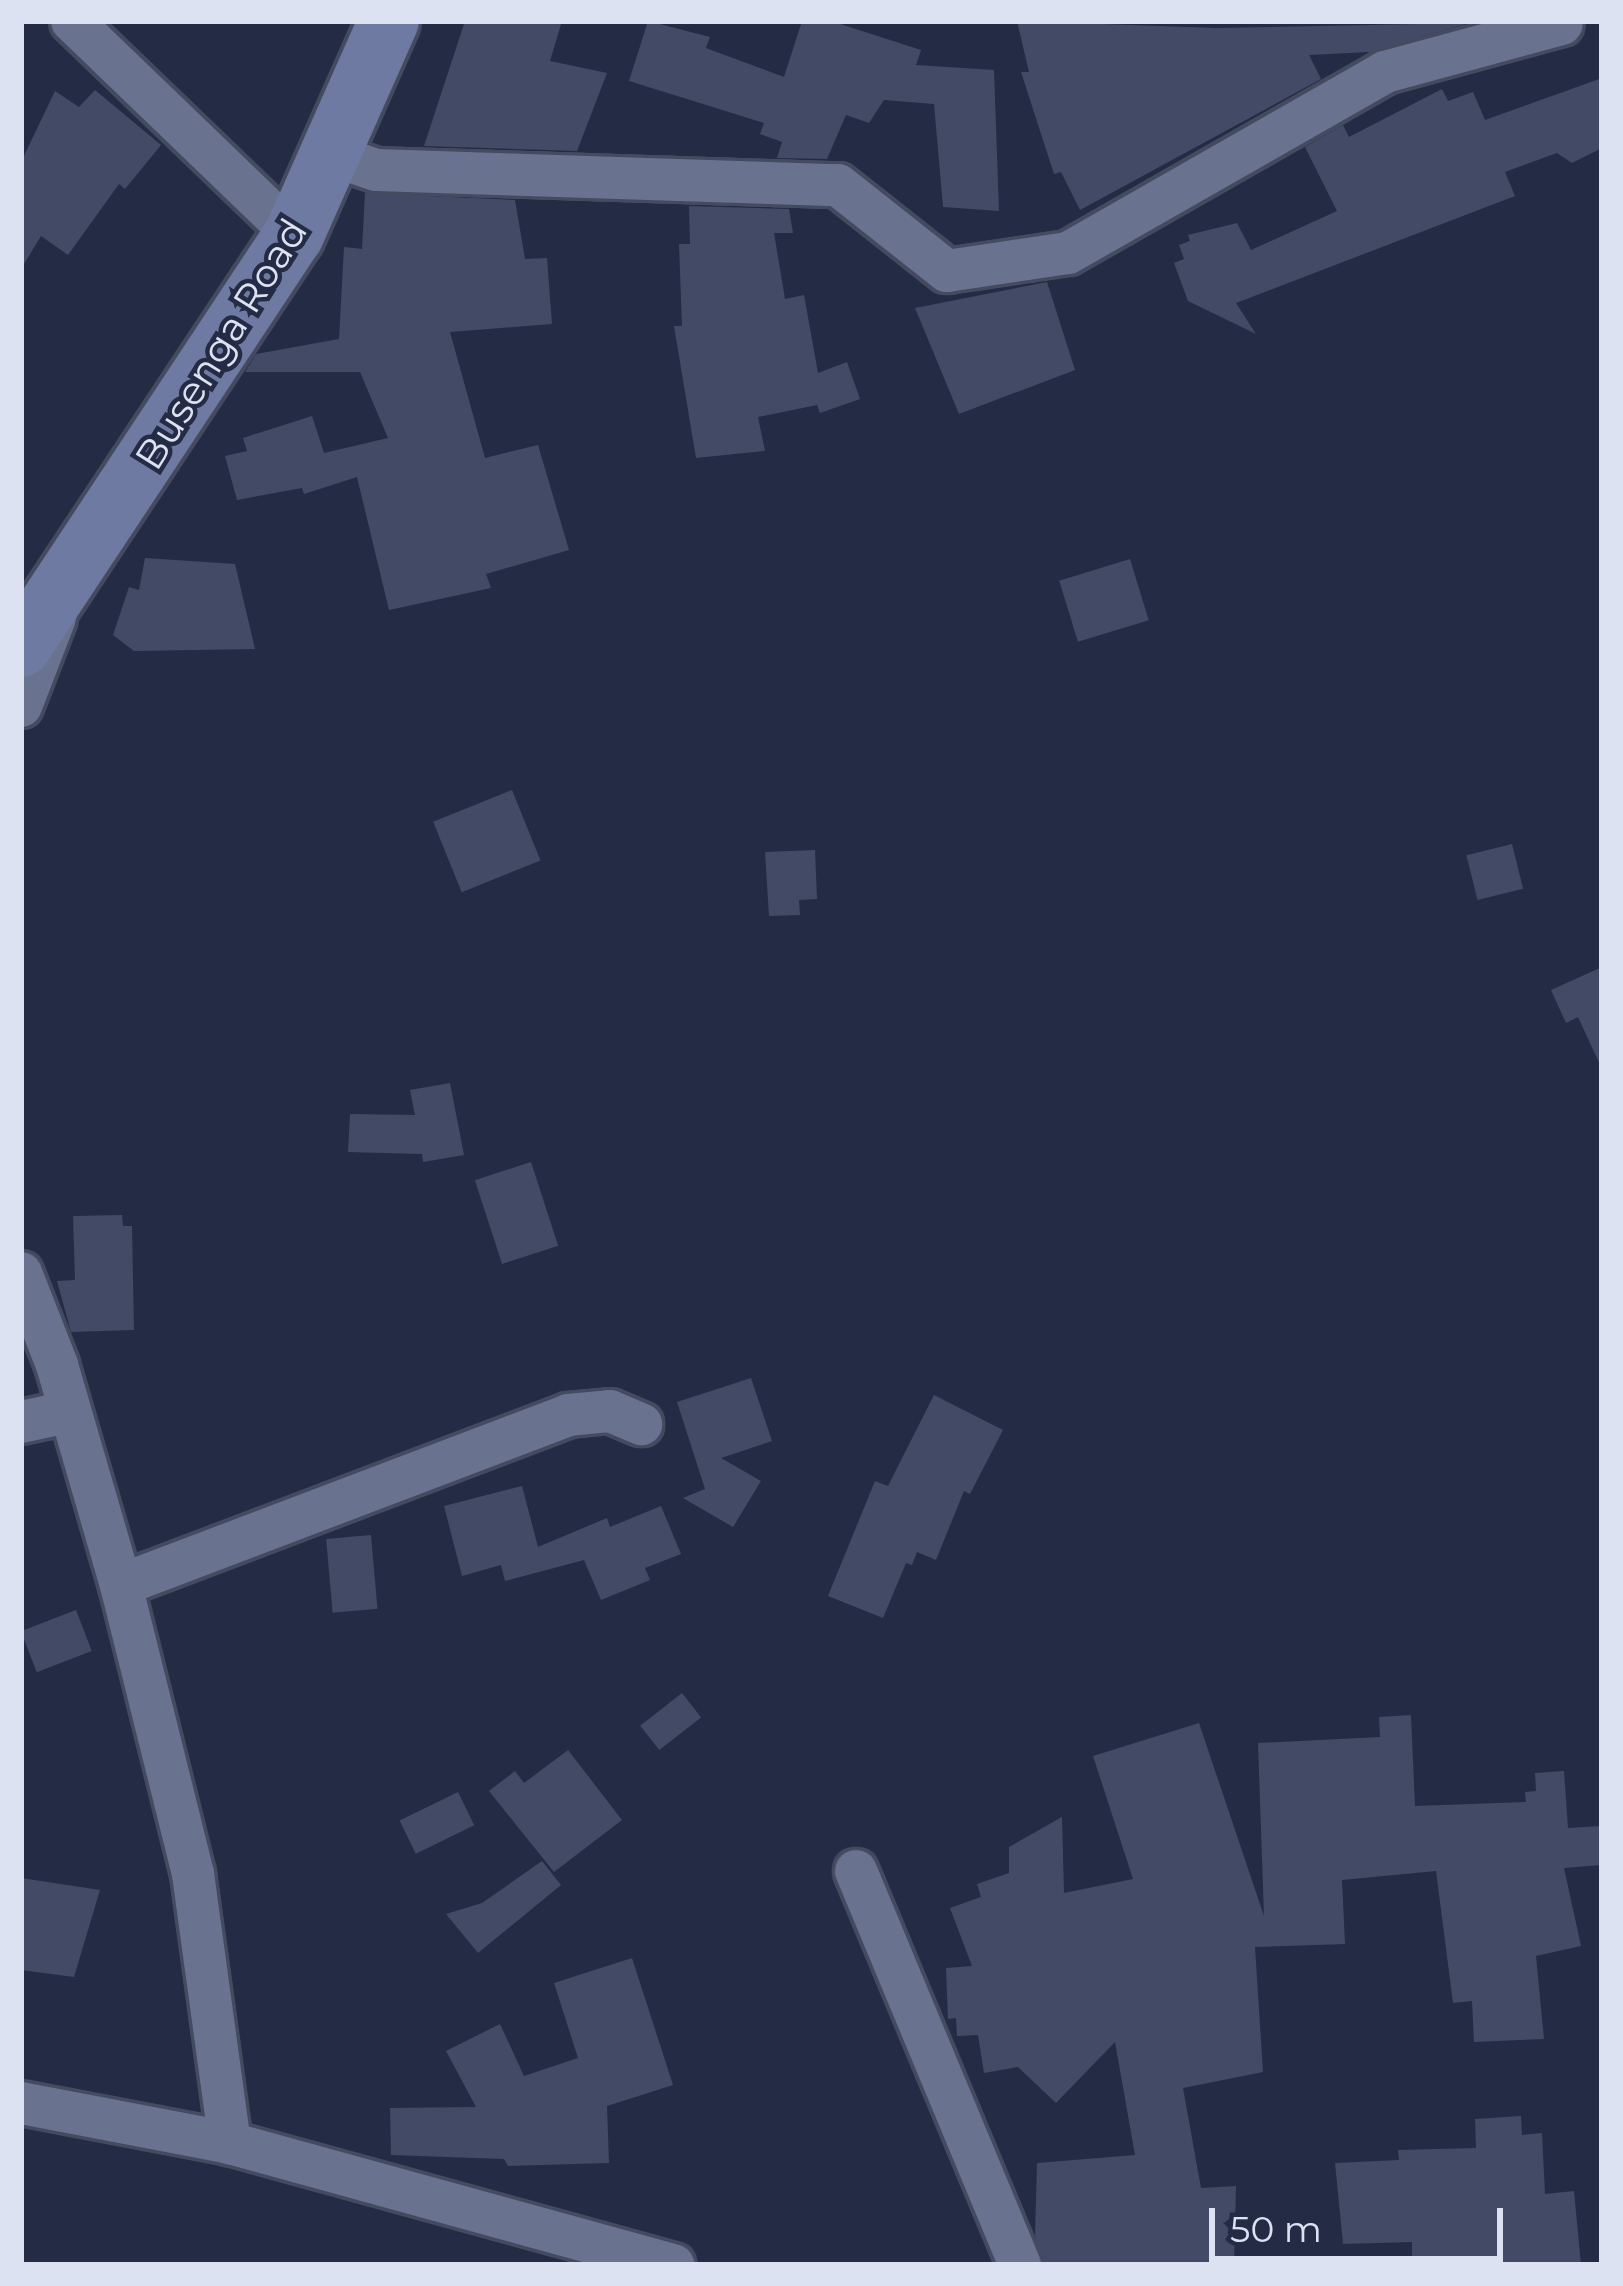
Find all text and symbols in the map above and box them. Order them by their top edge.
street label: Busenga Road [125,210,317,478]
scale bar [1215,2184,1509,2258]
text: 50 m [1230,2207,1322,2251]

